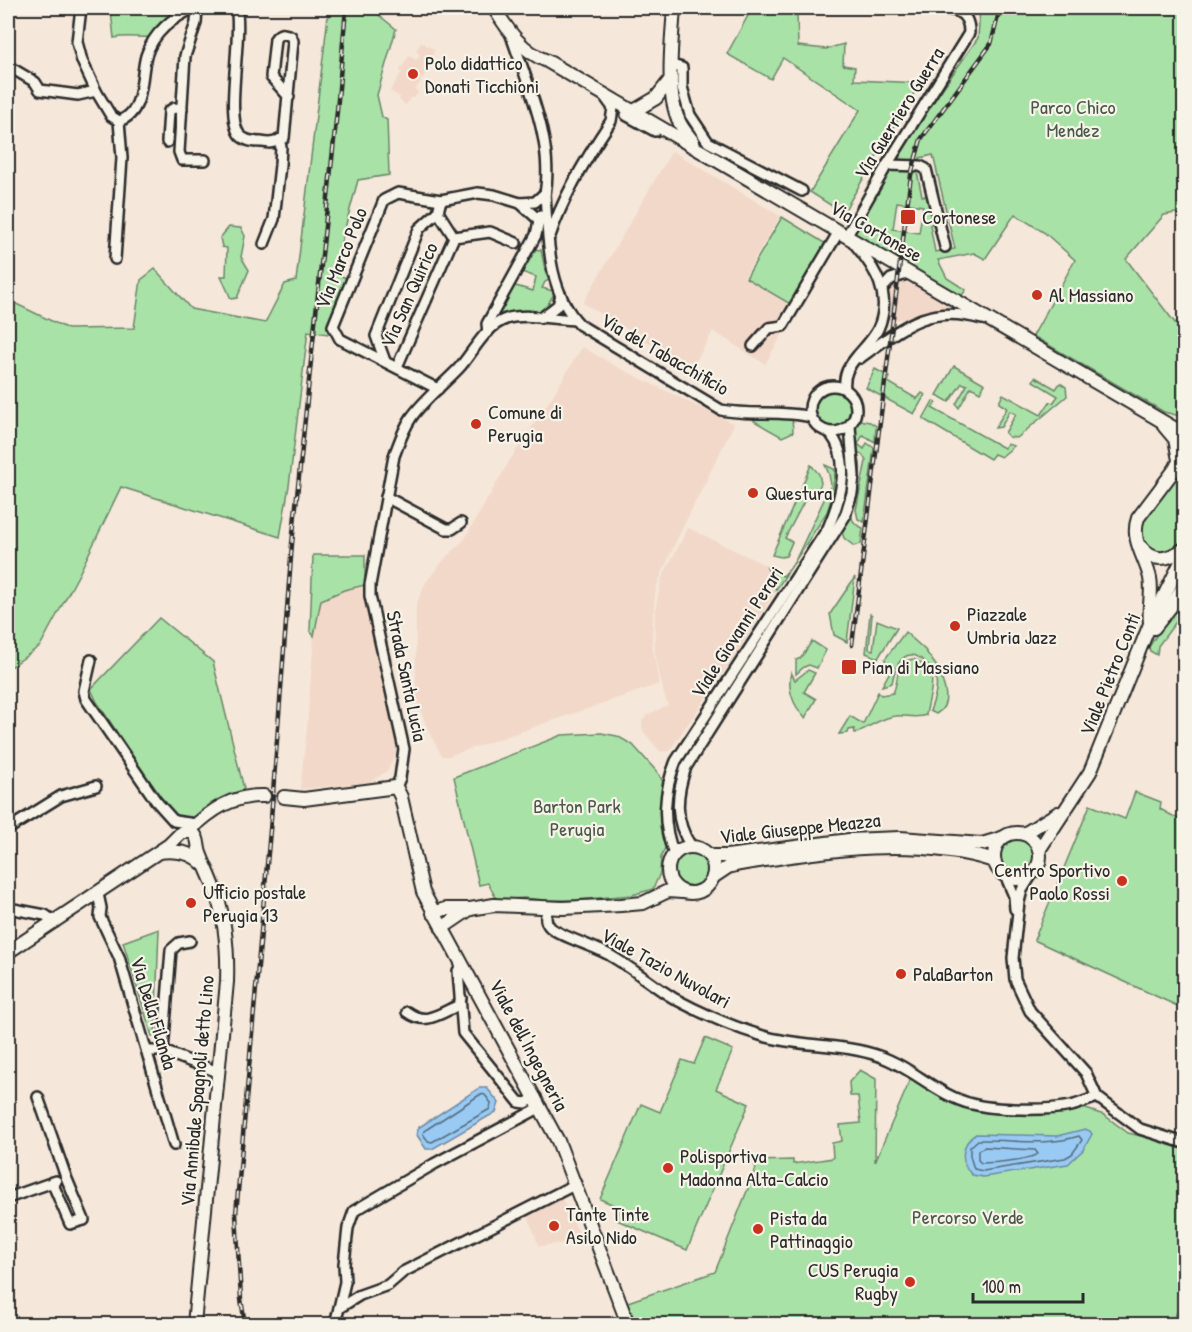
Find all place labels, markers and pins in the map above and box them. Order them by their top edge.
place label: Polo didattico Donati Ticchioni [425,49,539,99]
marker: Polo didattico Donati Ticchioni [406,67,420,81]
place label: Cortonese [922,203,996,230]
marker: Cortonese [899,208,917,226]
place label: Al Massiano [1049,281,1133,308]
marker: Al Massiano [1030,288,1044,302]
place label: Comune di Perugia [488,398,563,448]
marker: Comune di Perugia [469,417,483,431]
place label: Questura [765,479,832,506]
marker: Questura [746,486,760,500]
place label: Piazzale Umbria Jazz [967,600,1057,650]
marker: Piazzale Umbria Jazz [948,619,962,633]
place label: Pian di Massiano [862,653,979,680]
marker: Pian di Massiano [840,658,858,676]
place label: Centro Sportivo Paolo Rossi [994,856,1110,906]
marker: Centro Sportivo Paolo Rossi [1115,874,1129,888]
place label: Ufficio postale Perugia 13 [203,878,306,928]
marker: Ufficio postale Perugia 13 [184,896,198,910]
place label: PalaBarton [913,960,993,987]
marker: PalaBarton [894,967,908,981]
place label: Polisportiva Madonna Alta-Calcio [680,1142,828,1192]
marker: Polisportiva Madonna Alta-Calcio [661,1161,675,1175]
place label: Tante Tinte Asilo Nido [566,1200,649,1250]
place label: Pista da Pattinaggio [770,1204,853,1254]
marker: Tante Tinte Asilo Nido [547,1219,561,1233]
marker: Pista da Pattinaggio [751,1222,765,1236]
place label: CUS Perugia Rugby [808,1256,898,1306]
marker: CUS Perugia Rugby [903,1275,917,1289]

